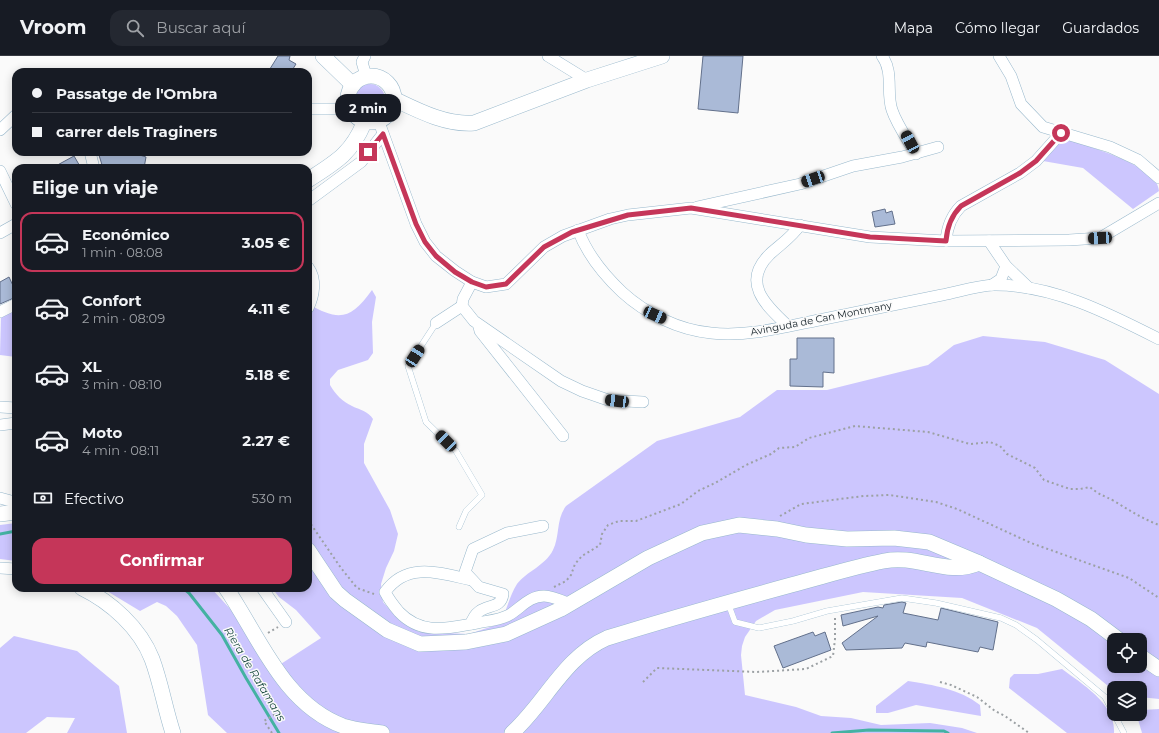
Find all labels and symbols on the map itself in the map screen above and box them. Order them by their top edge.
callout: 2 min [335,94,401,122]
route start [1052,124,1070,142]
car [899,129,921,155]
route end [359,143,377,161]
car [800,169,826,189]
car [1088,231,1112,245]
street label: Avinguda de Can Montmany [749,298,893,339]
car [642,305,668,325]
car [403,343,427,369]
car [604,394,630,408]
car [433,428,459,454]
water label: Riera de Rafamans [221,624,289,724]

